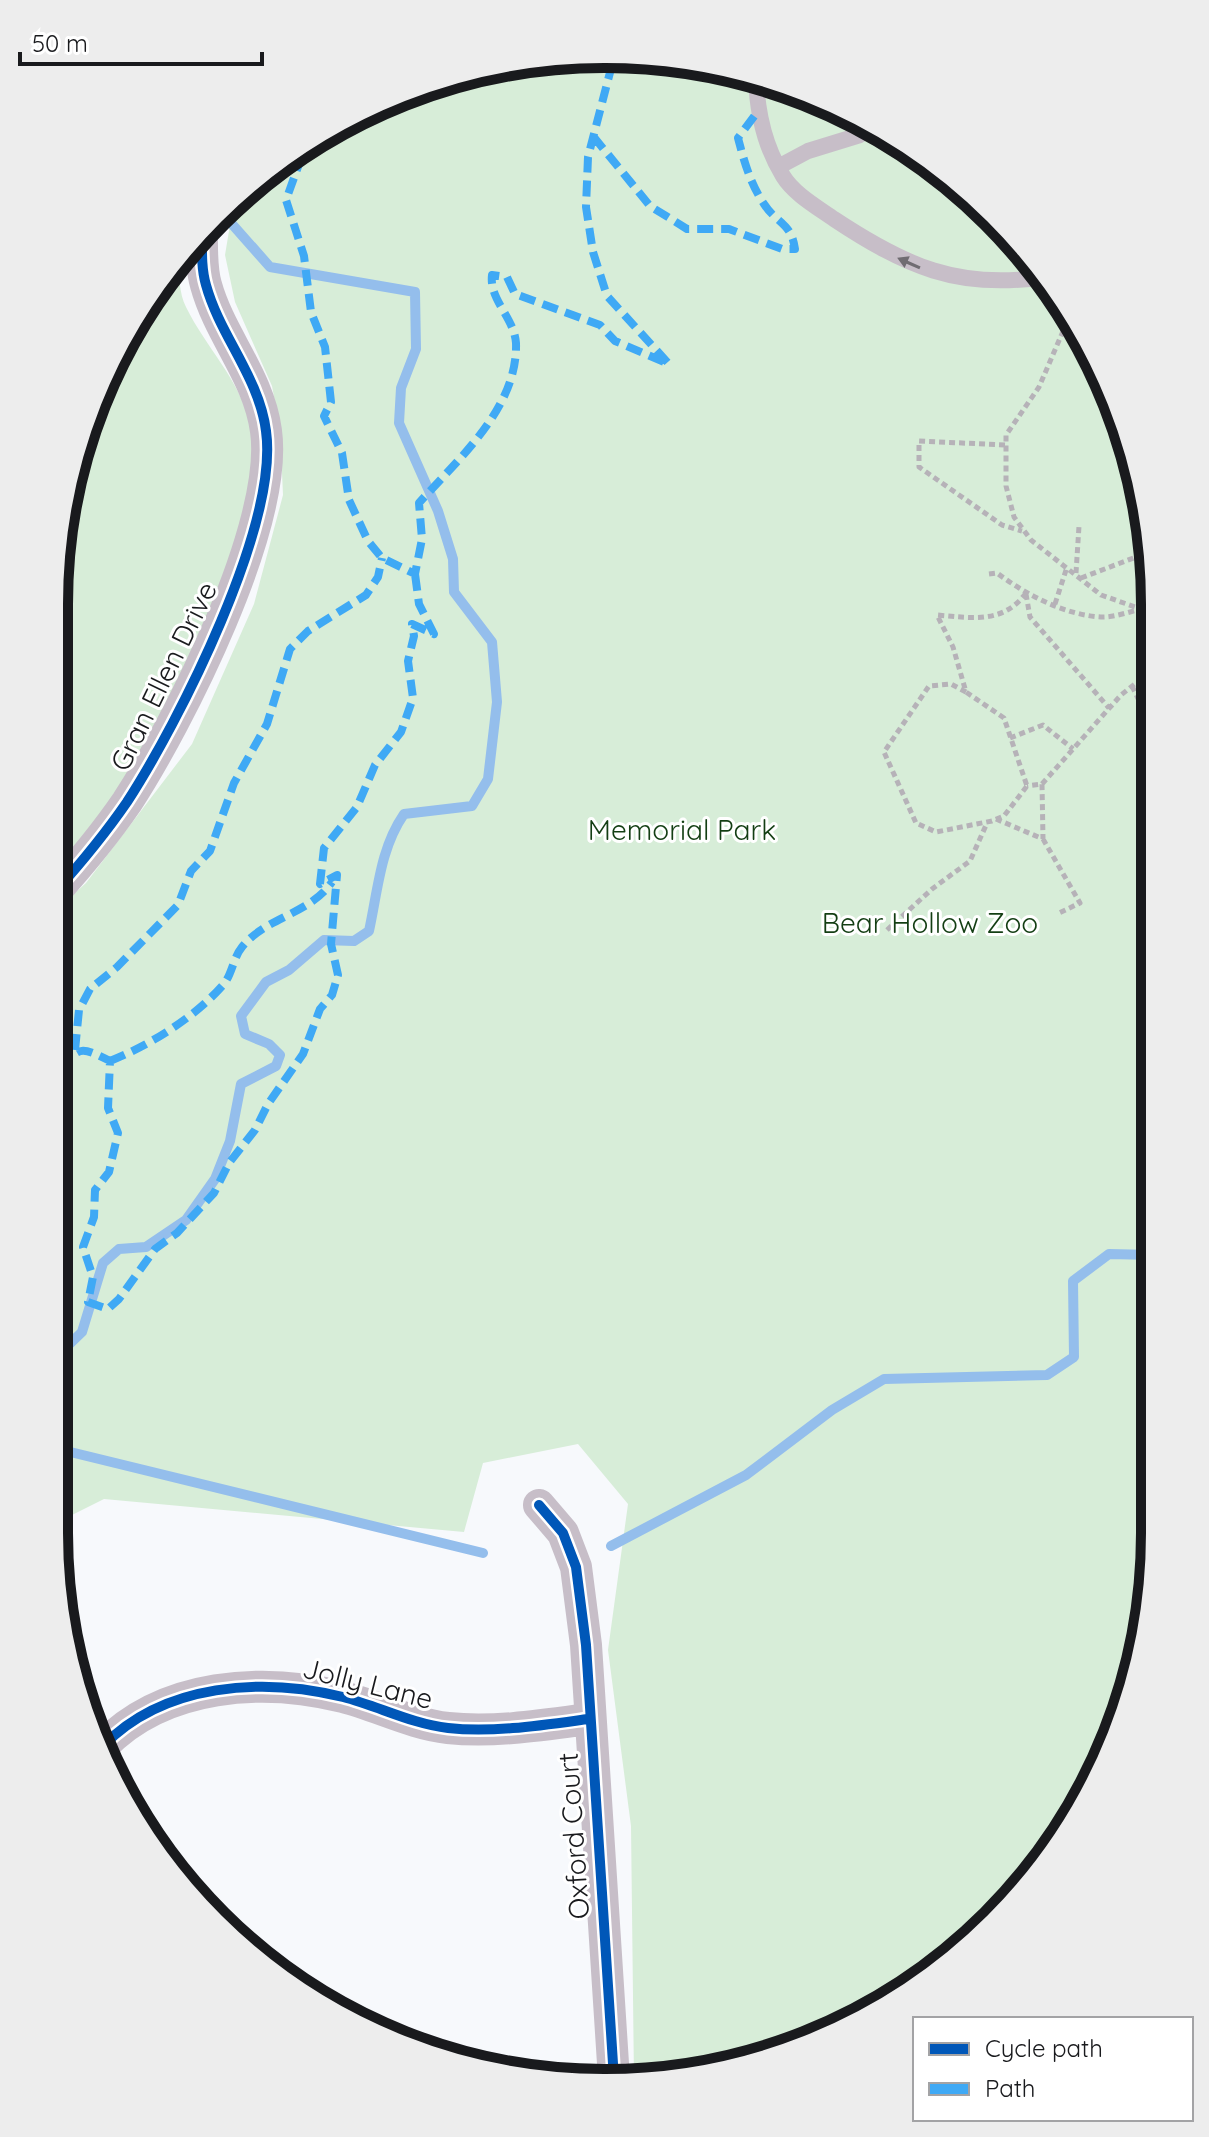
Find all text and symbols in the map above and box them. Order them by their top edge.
scale bar [20,16,262,66]
text: 50 m [32,28,88,58]
one-way arrow [897,257,921,270]
street label: Gran Ellen Drive [102,576,224,776]
park label: Memorial Park [588,812,776,847]
park label: Bear Hollow Zoo [822,905,1038,940]
street label: Jolly Lane [299,1650,437,1716]
street label: Oxford Court [550,1752,596,1920]
legend [913,2017,1193,2121]
text: Cycle path [985,2033,1103,2063]
text: Path [985,2073,1036,2103]

